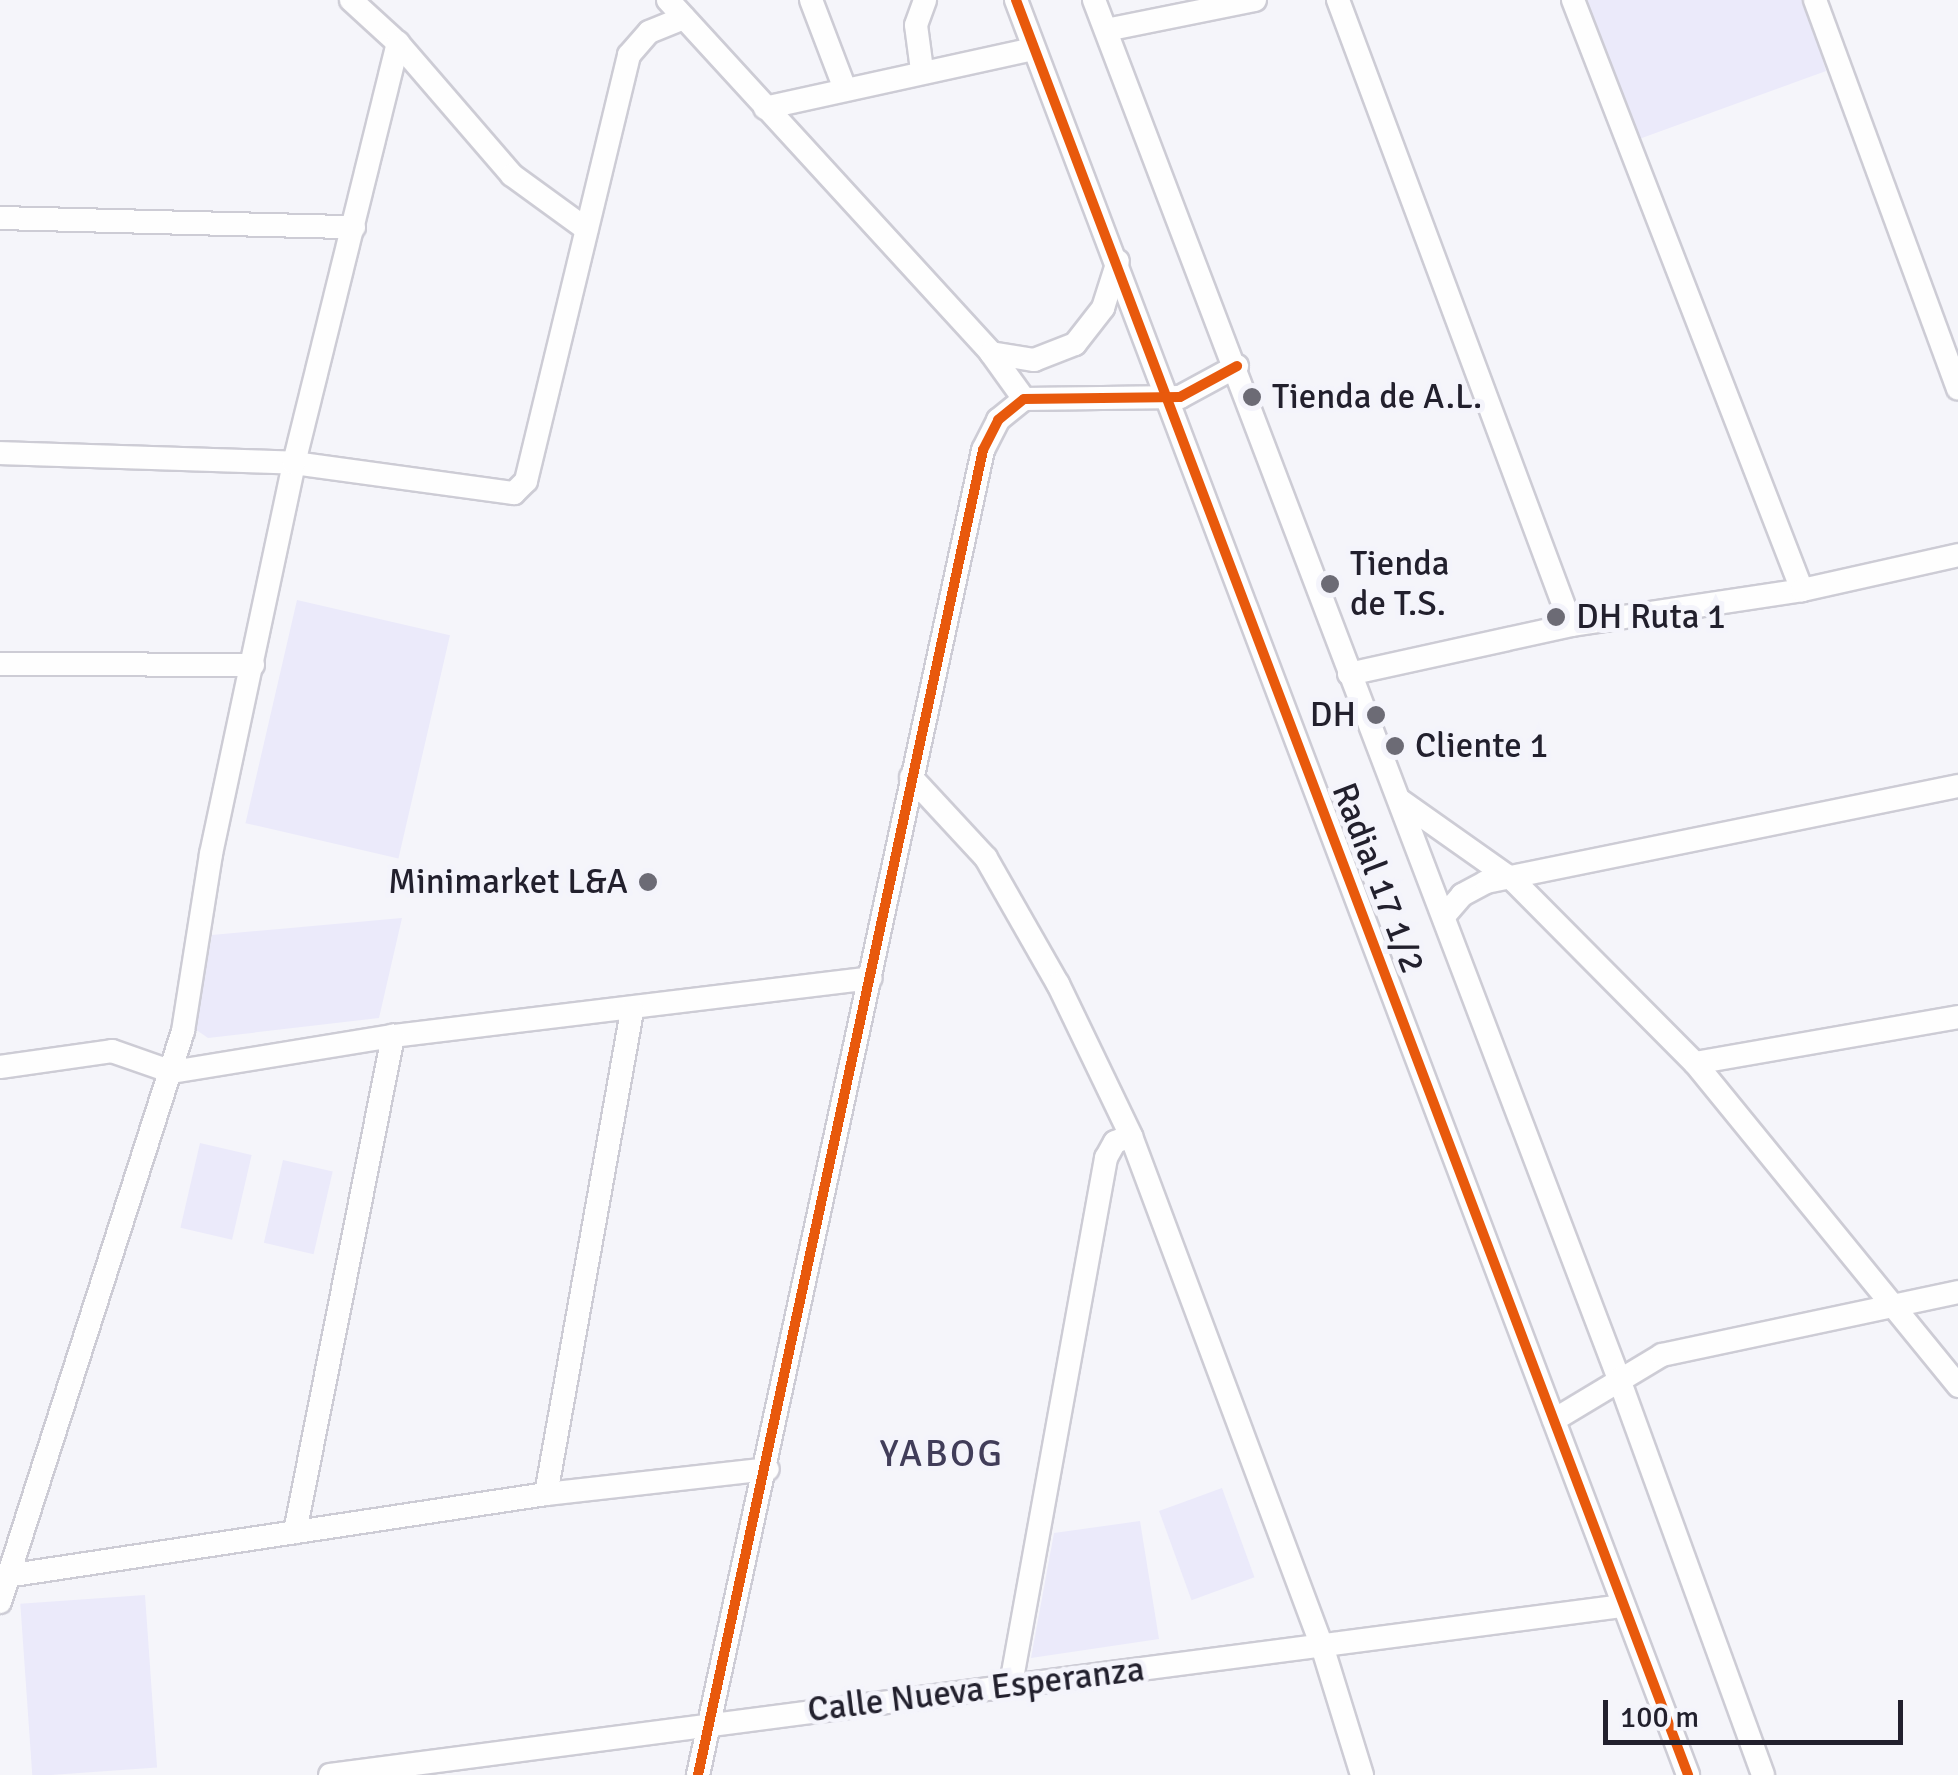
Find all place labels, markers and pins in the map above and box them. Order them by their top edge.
place label: Tienda de A.L. [1272,376,1482,418]
marker: Tienda de A.L. [1241,386,1263,408]
place label: Tienda de T.S. [1350,543,1450,625]
marker: Tienda de T.S. [1319,573,1341,595]
place label: DH Ruta 1 [1576,596,1726,638]
marker: DH Ruta 1 [1545,606,1567,628]
place label: DH [1310,694,1356,736]
marker: DH [1365,704,1387,726]
place label: Cliente 1 [1415,725,1548,767]
marker: Cliente 1 [1384,735,1406,757]
place label: Minimarket L&A [388,861,628,903]
marker: Minimarket L&A [637,871,659,893]

